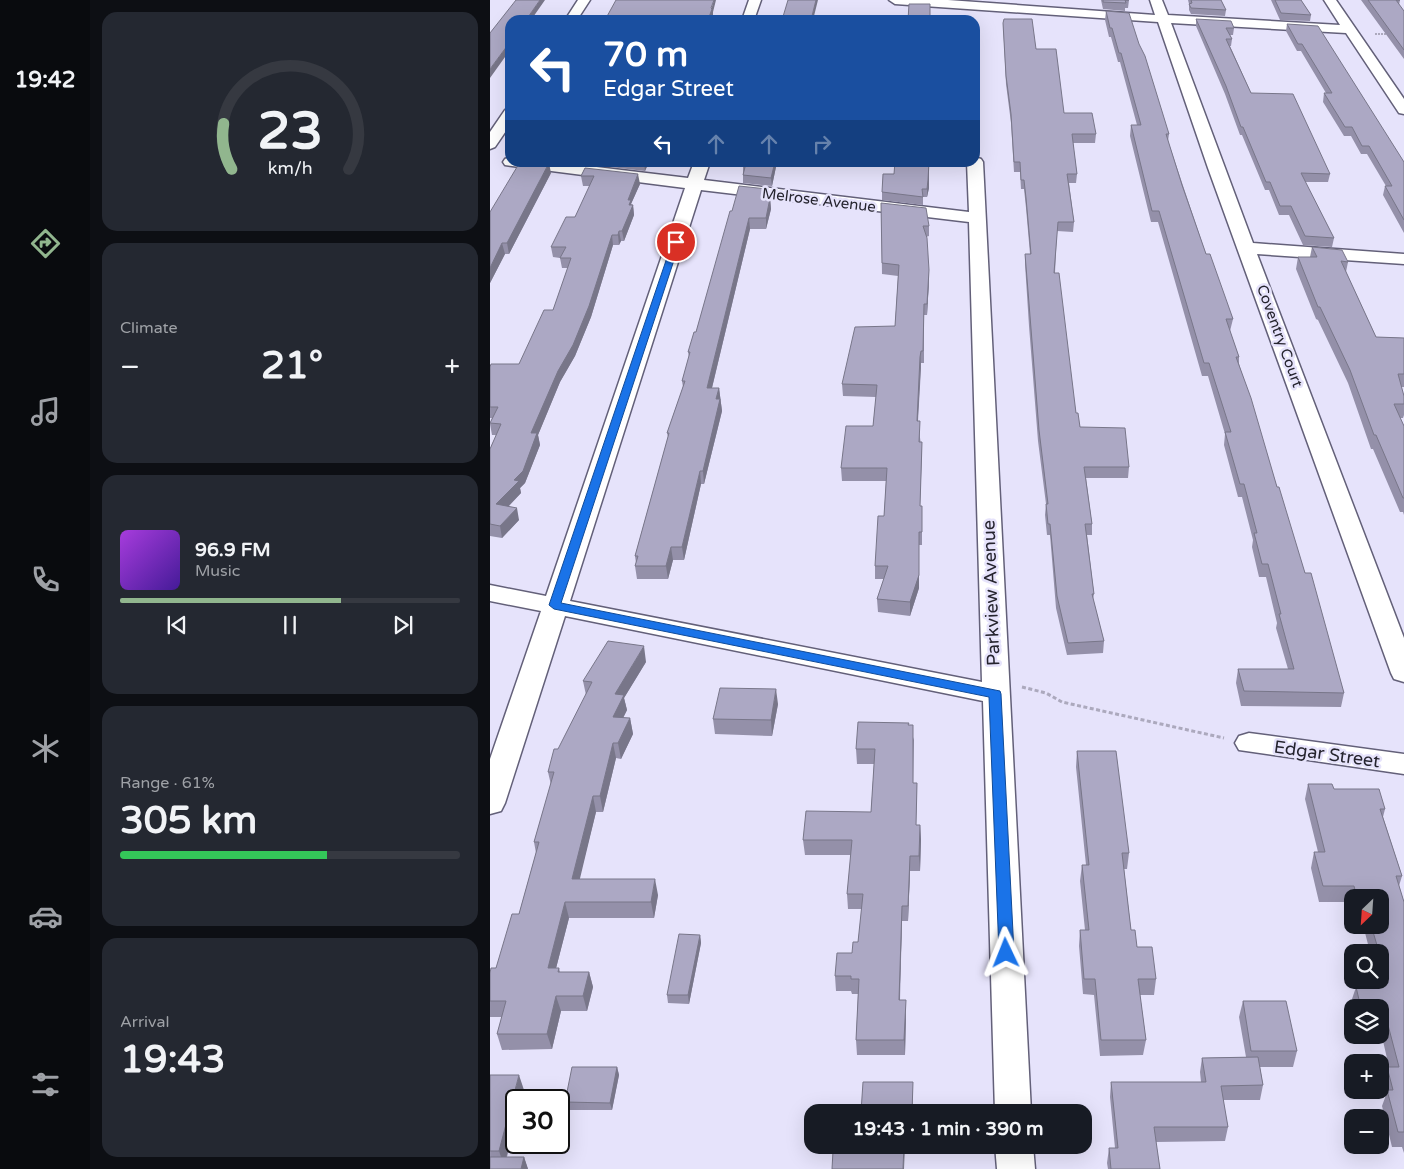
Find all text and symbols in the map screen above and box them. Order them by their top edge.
text: 70 m [603,34,688,76]
icon: left [520,35,585,100]
text: 19:42 [15,67,75,93]
text: Edgar Street [603,76,734,102]
text: 23 [257,100,323,163]
icon: left [649,130,677,158]
icon: ahead [702,130,730,158]
icon: ahead [755,130,783,158]
icon: right [808,130,836,158]
text: km/h [268,158,312,179]
street label: Melrose Avenue [761,184,877,216]
pin [655,221,697,263]
icon: directions [28,226,63,261]
icon: arrive [662,228,690,256]
street label: Coventry Court [1253,282,1307,390]
text: Climate [120,318,178,338]
text: 21° [261,343,323,389]
text: − [120,350,140,384]
text: + [444,350,460,384]
icon: music [28,394,63,429]
street label: Parkview Avenue [977,520,1005,666]
text: 96.9 FM [195,539,271,561]
text: Music [195,561,240,581]
icon: phone [28,562,63,597]
icon: previous [163,611,191,639]
icon: pause [276,611,304,639]
icon: next [389,611,417,639]
icon: climate [28,731,63,766]
street label: Edgar Street [1272,736,1382,772]
text: Range · 61% [120,773,215,793]
text: 305 km [120,798,257,844]
north arrow [1344,889,1389,934]
map controls [1344,889,1389,1154]
icon: car [28,899,63,934]
position arrow [979,926,1031,978]
button: search [1344,944,1389,989]
button: layers [1344,999,1389,1044]
text: Arrival [120,1012,169,1032]
text: 19:43 [120,1037,225,1083]
button: + [1344,1054,1389,1099]
icon: filters [28,1067,63,1102]
speed limit sign: 30 [505,1089,570,1154]
button: − [1344,1109,1389,1154]
text: 19:43 · 1 min · 390 m [852,1118,1044,1140]

